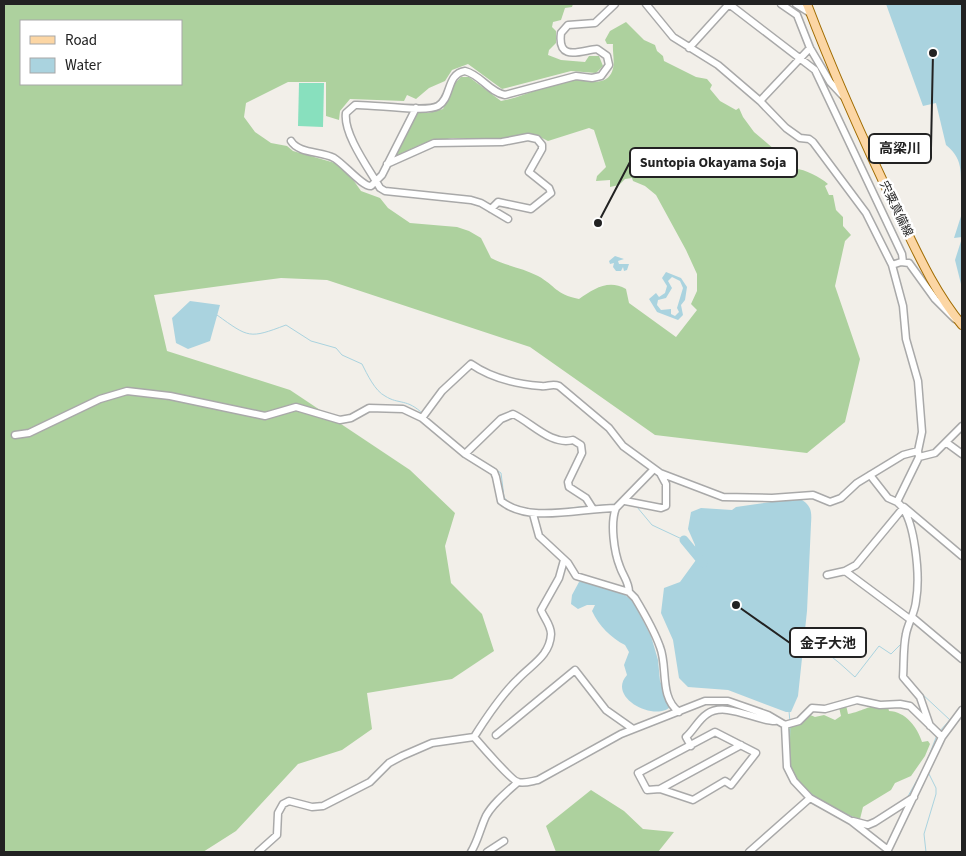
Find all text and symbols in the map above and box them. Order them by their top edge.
legend [20,20,182,85]
text: Road [65,30,97,51]
text: Water [65,55,102,76]
callout: 高梁川 [869,134,931,163]
text: 高梁川 [879,139,921,159]
callout: Suntopia Okayama Soja [630,148,797,177]
text: Suntopia Okayama Soja [640,153,786,173]
street label: 宍粟真備線 [875,178,917,240]
callout: 金子大池 [790,628,866,657]
text: 金子大池 [800,634,856,654]

